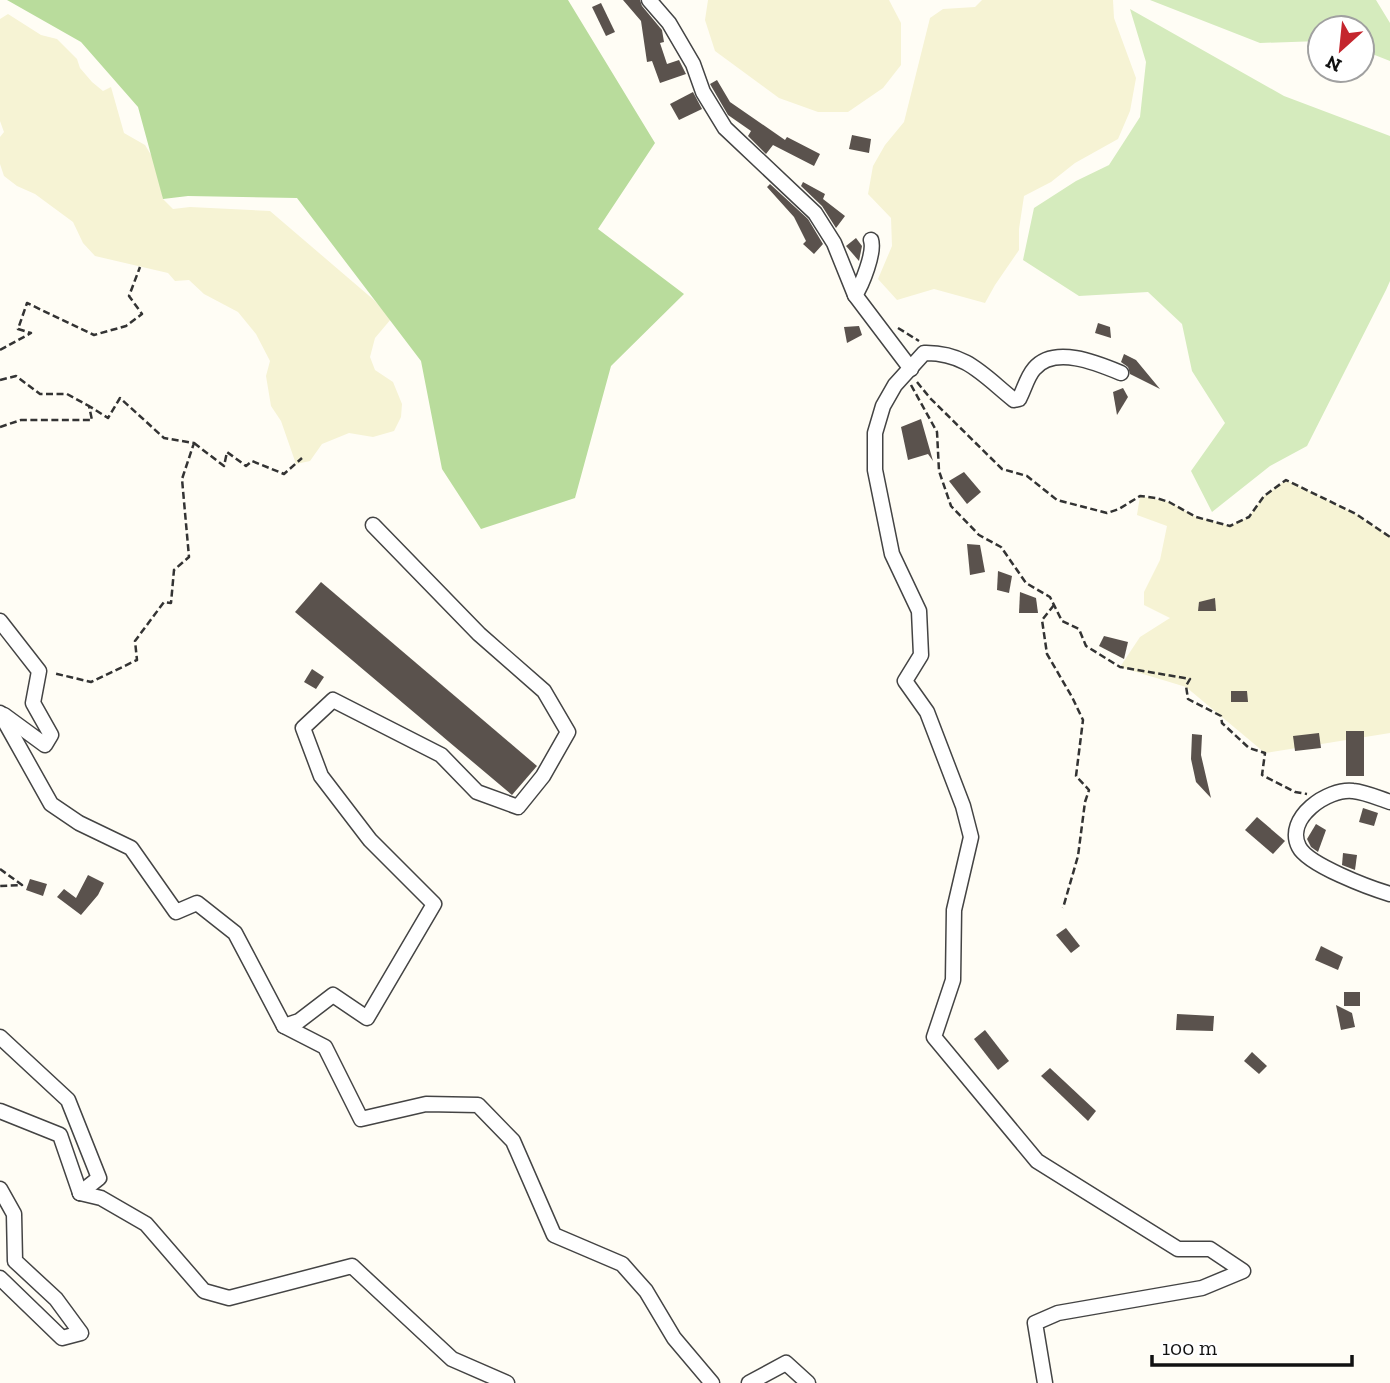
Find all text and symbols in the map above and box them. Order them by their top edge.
north arrow [1306,14,1376,84]
text: N [1322,50,1345,77]
scale bar [1152,1324,1352,1368]
text: 100 m [1162,1335,1217,1360]

